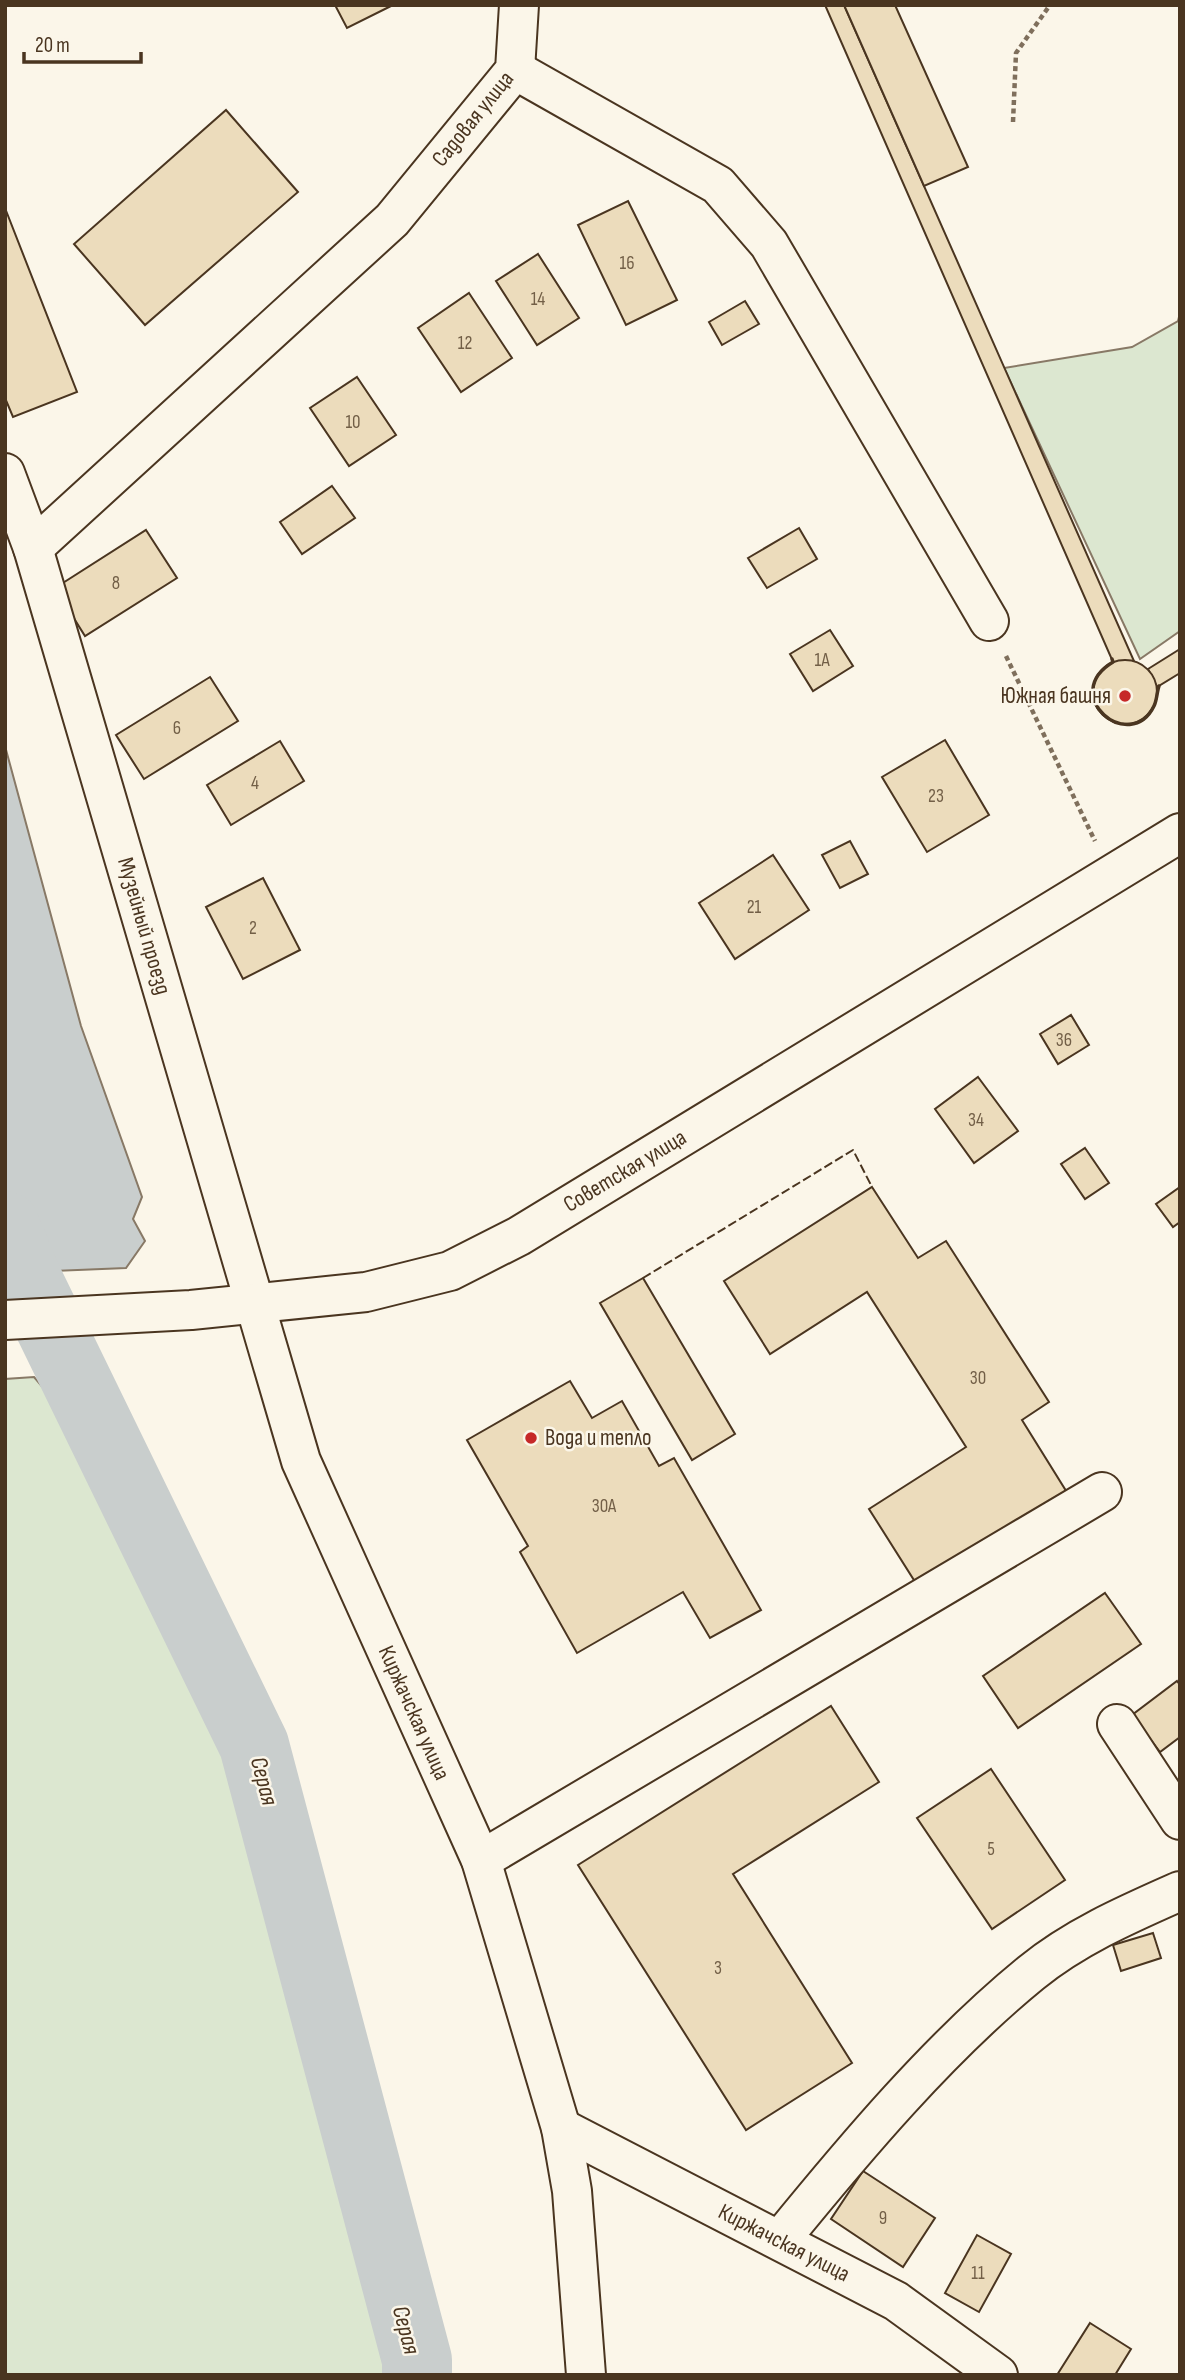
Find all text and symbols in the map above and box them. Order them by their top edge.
scale bar [24,21,142,65]
text: 20 m [35,33,70,58]
street label: Садовая улица [426,66,520,172]
house number: 16 [620,252,634,275]
house number: 14 [531,288,545,311]
house number: 12 [458,332,472,355]
house number: 10 [345,411,361,434]
house number: 8 [112,572,120,595]
house number: 1А [814,649,830,672]
place label: Южная башня [1001,682,1111,710]
marker: Южная башня [1117,688,1133,704]
house number: 6 [173,717,181,740]
house number: 4 [251,772,259,795]
house number: 23 [928,785,944,808]
street label: Музейный проезд [111,854,177,998]
house number: 21 [747,896,762,919]
house number: 2 [249,917,257,940]
house number: 36 [1056,1029,1072,1052]
house number: 34 [968,1109,984,1132]
street label: Советская улица [559,1123,691,1219]
house number: 30 [970,1367,986,1390]
place label: Вода и тепло [545,1424,652,1452]
marker: Вода и тепло [523,1430,539,1446]
house number: 30А [592,1495,617,1518]
street label: Киржачская улица [372,1642,456,1784]
water label: Серая [244,1753,285,1809]
house number: 5 [987,1838,995,1861]
house number: 3 [714,1957,722,1980]
street label: Киржачская улица [713,2198,855,2288]
house number: 9 [879,2207,887,2230]
house number: 11 [971,2262,985,2285]
water label: Серая [386,2302,427,2358]

